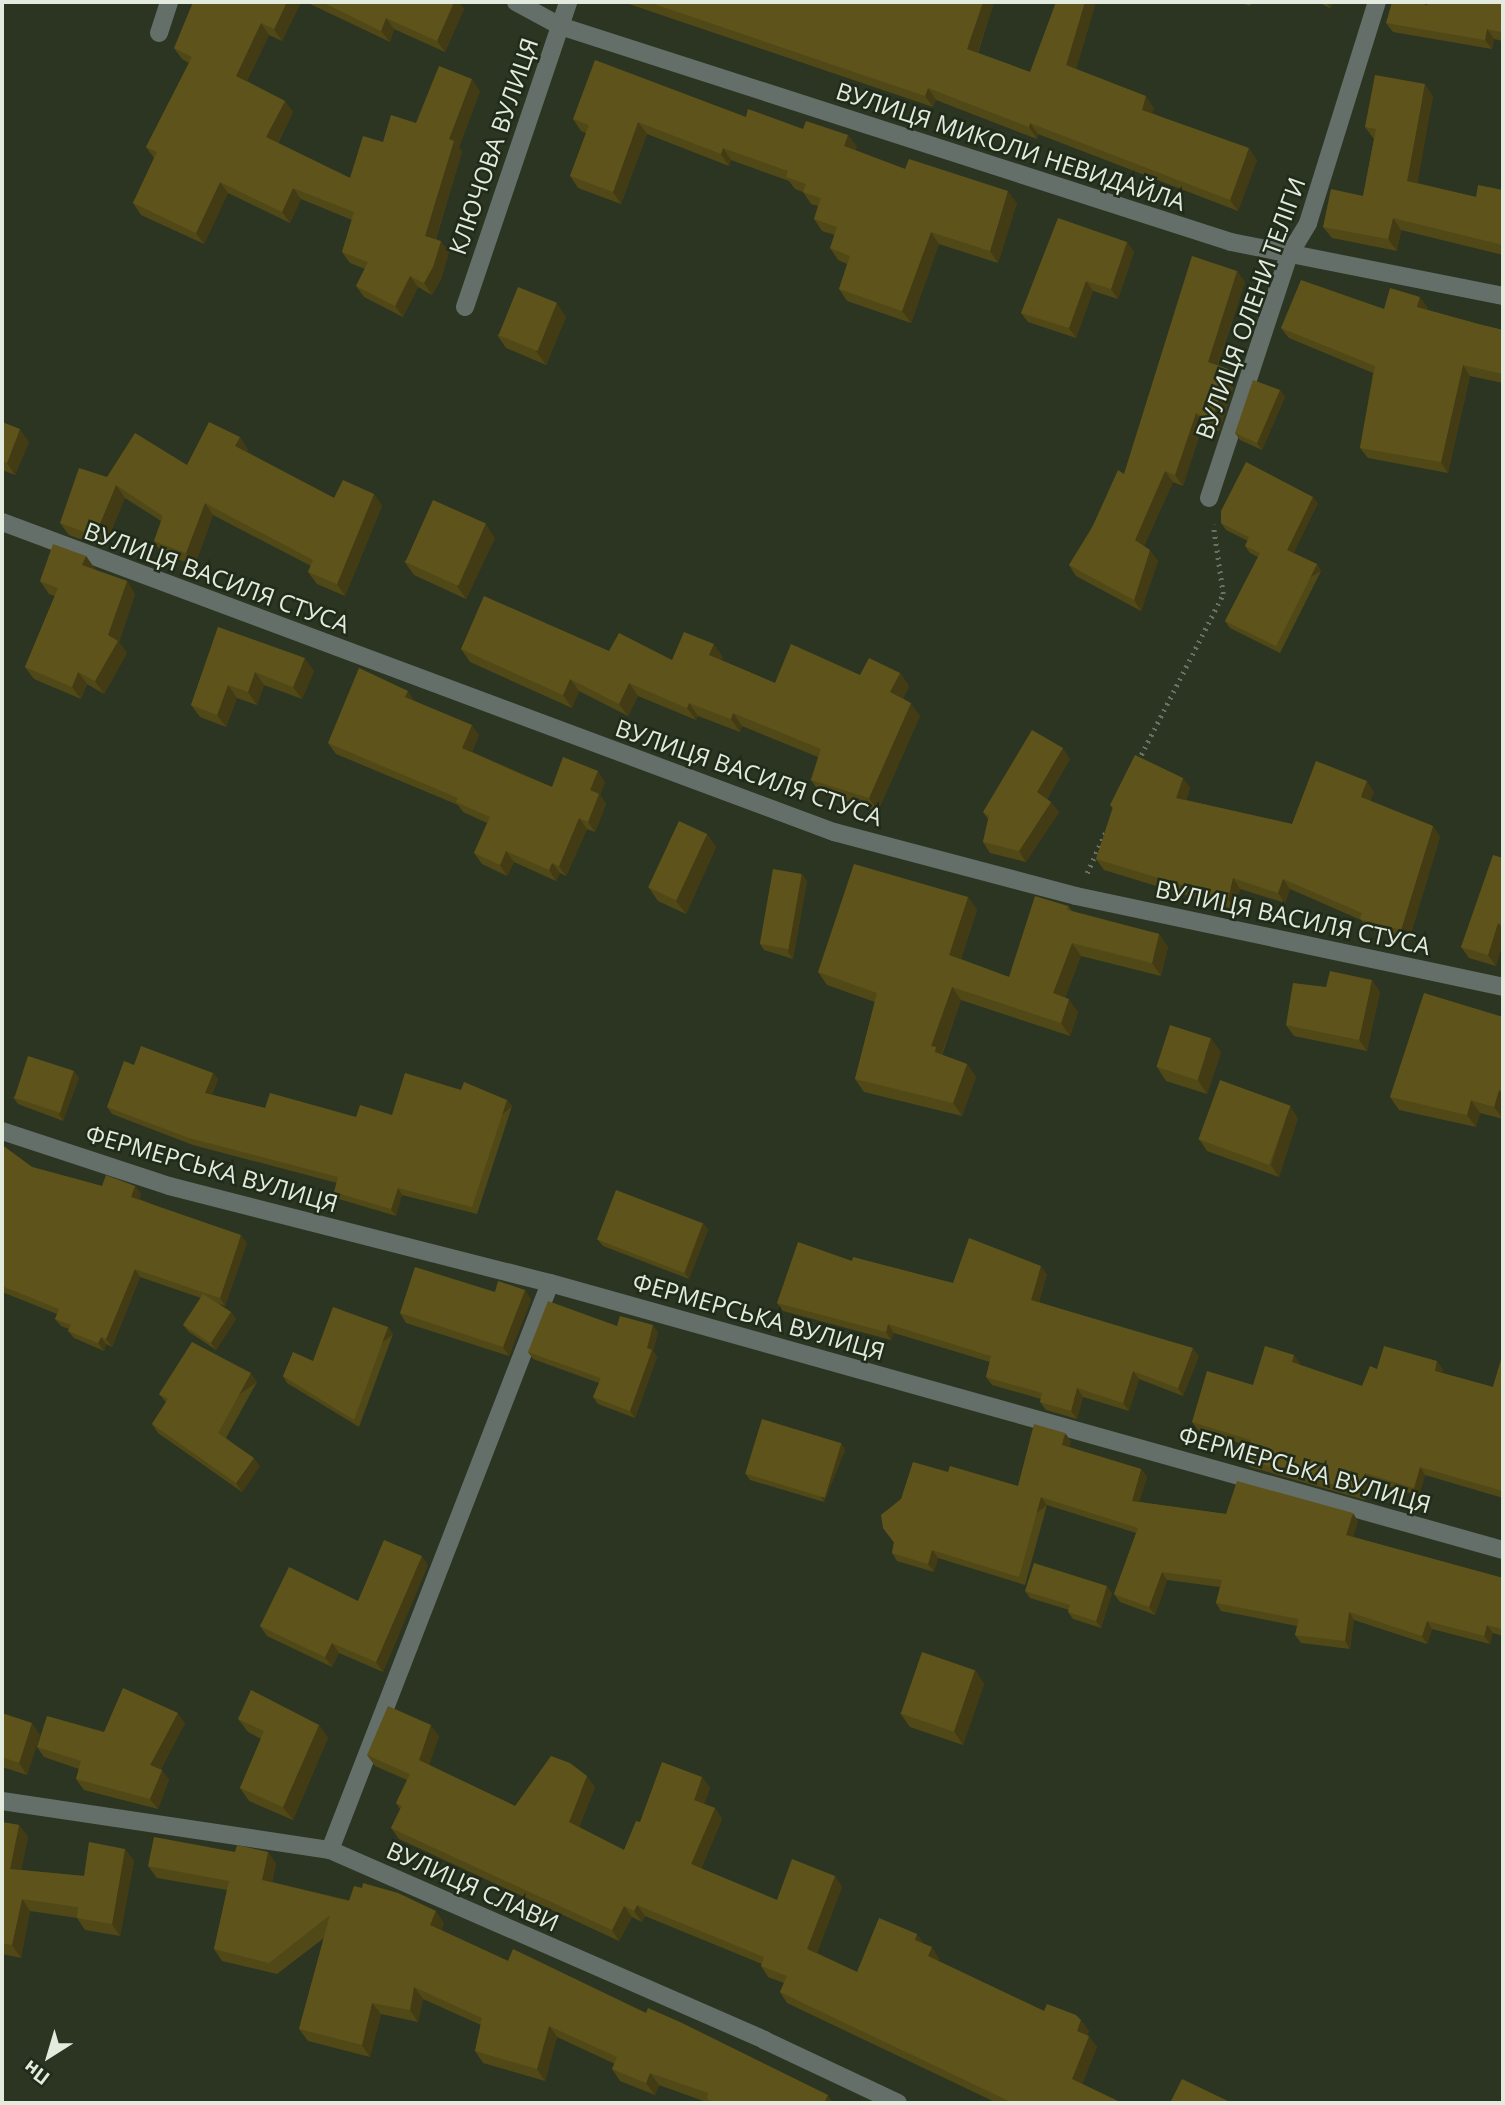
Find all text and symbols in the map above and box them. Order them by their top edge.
street label: КЛЮЧОВА ВУЛИЦЯ [442,34,544,258]
street label: ВУЛИЦЯ МИКОЛИ НЕВИДАЙЛА [833,76,1189,216]
street label: ВУЛИЦЯ ОЛЕНИ ТЕЛІГИ [1189,173,1311,443]
street label: ВУЛИЦЯ ВАСИЛЯ СТУСА [80,516,354,638]
street label: ВУЛИЦЯ ВАСИЛЯ СТУСА [612,713,886,831]
street label: ВУЛИЦЯ ВАСИЛЯ СТУСА [1153,874,1433,960]
street label: ФЕРМЕРСЬКА ВУЛИЦЯ [83,1118,341,1218]
street label: ФЕРМЕРСЬКА ВУЛИЦЯ [630,1266,888,1366]
street label: ФЕРМЕРСЬКА ВУЛИЦЯ [1176,1419,1434,1519]
street label: ВУЛИЦЯ СЛАВИ [382,1835,564,1937]
north arrow [14,2021,84,2091]
text: Пн [18,2054,55,2091]

